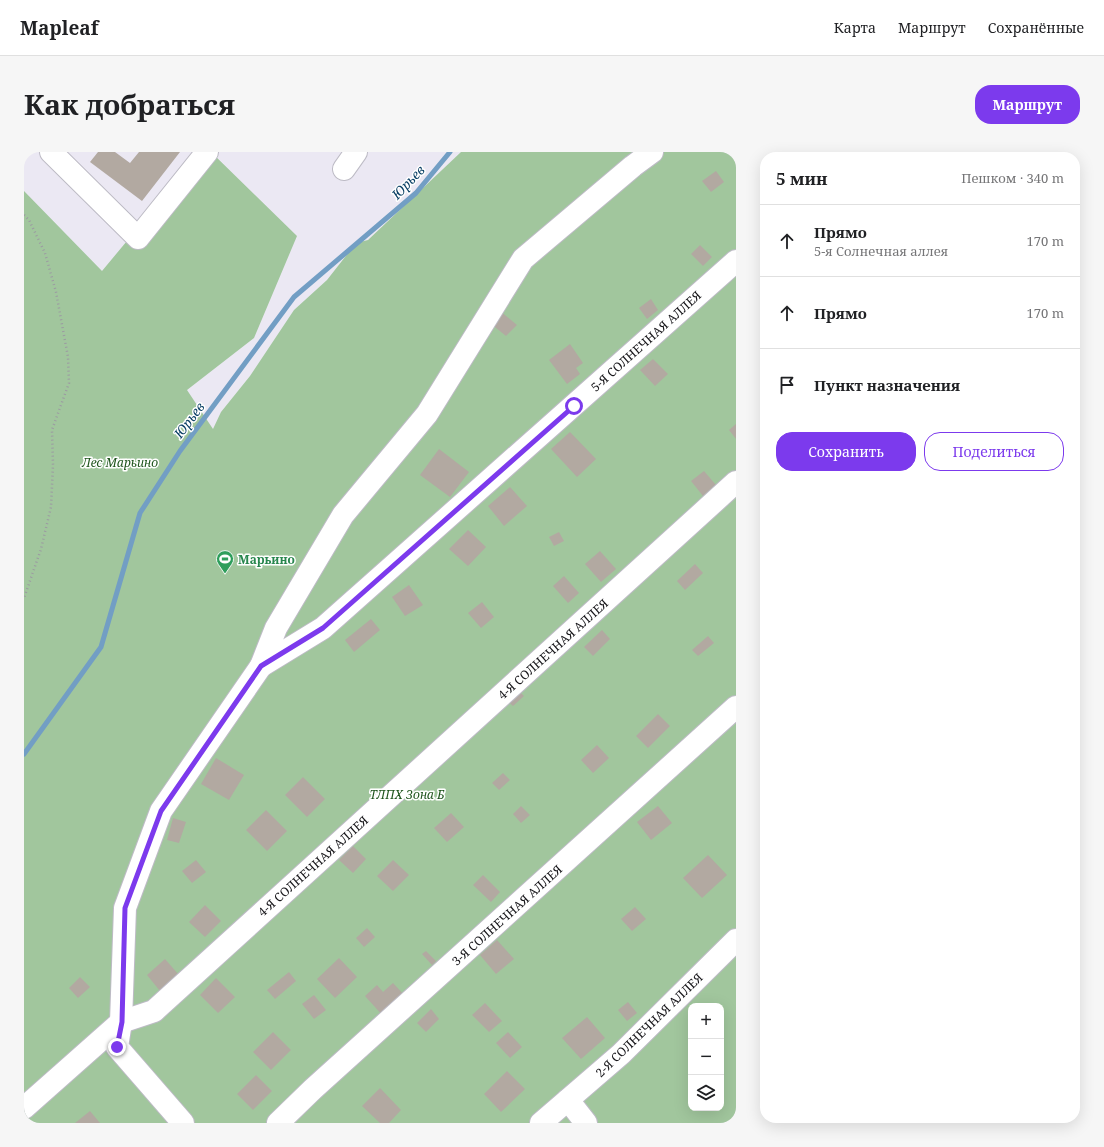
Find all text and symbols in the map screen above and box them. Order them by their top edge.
text: Mapleaf [20,15,98,41]
text: Карта [834,18,876,37]
text: Маршрут [898,18,966,37]
text: Сохранённые [988,18,1084,37]
text: Как добраться [24,85,235,123]
button: Маршрут [975,85,1080,124]
water label: Юрьев [387,161,429,204]
text: 5 мин [776,167,828,190]
text: Пешком · 340 m [961,169,1064,187]
text: Прямо [814,222,867,242]
icon: ahead [776,230,798,252]
text: 170 m [1027,232,1064,250]
text: 5-я Солнечная аллея [814,242,948,260]
street label: 5-Я СОЛНЕЧНАЯ АЛЛЕЯ [587,287,705,395]
icon: ahead [776,302,798,324]
text: Прямо [814,303,867,323]
text: 170 m [1027,304,1064,322]
icon: arrive [776,374,798,396]
text: Пункт назначения [814,375,960,395]
route start [565,397,583,415]
water label: Юрьев [169,398,209,443]
button: Сохранить [776,432,916,471]
button: Поделиться [924,432,1064,471]
park label: Лес Марьино [81,454,158,471]
sports icon: Марьино [215,549,235,574]
place label: Марьино [238,551,295,568]
street label: 4-Я СОЛНЕЧНАЯ АЛЛЕЯ [494,595,612,703]
park label: ТЛПХ Зона Б [369,786,445,803]
street label: 4-Я СОЛНЕЧНАЯ АЛЛЕЯ [254,812,372,920]
street label: 3-Я СОЛНЕЧНАЯ АЛЛЕЯ [448,861,566,969]
street label: 2-Я СОЛНЕЧНАЯ АЛЛЕЯ [592,969,706,1081]
map controls [688,1003,724,1111]
button: + [688,1003,724,1039]
route end [108,1038,126,1056]
button: − [688,1039,724,1075]
button: layers [688,1075,724,1111]

